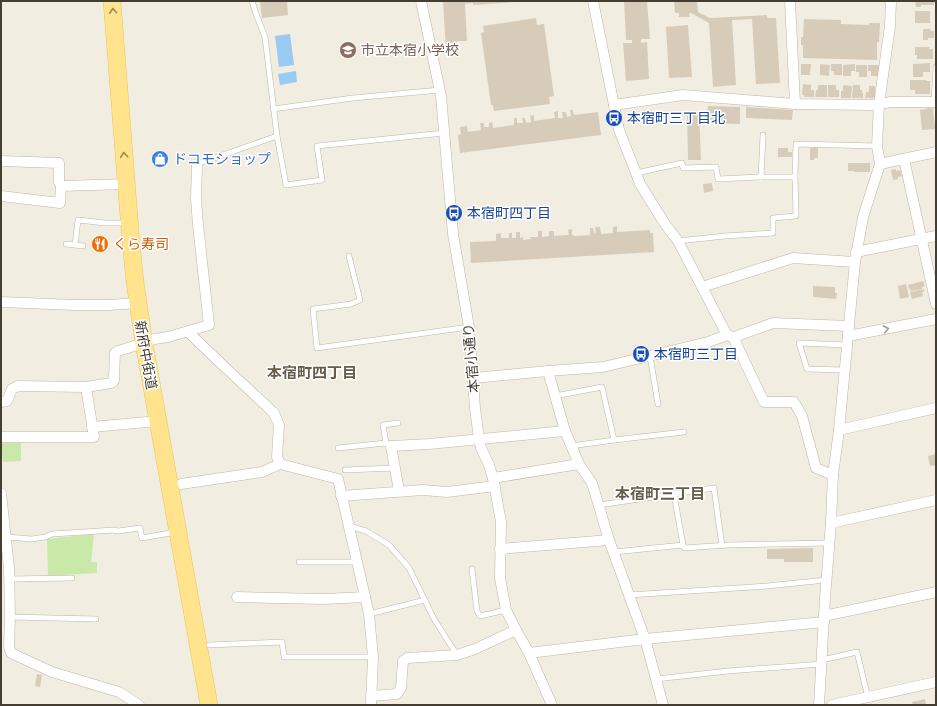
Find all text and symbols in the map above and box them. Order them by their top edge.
one-way arrow [109,8,118,14]
school or university icon: 市立本宿小学校 [338,40,358,60]
place label: 市立本宿小学校 [361,42,459,58]
bus stop icon: 本宿町三丁目北 [604,108,624,128]
place label: 本宿町三丁目北 [627,110,725,126]
shop icon: ドコモショップ [150,149,170,169]
place label: ドコモショップ [173,151,271,167]
one-way arrow [120,152,129,158]
bus stop icon: 本宿町四丁目 [444,203,464,223]
place label: 本宿町四丁目 [467,205,551,221]
restaurant icon: くら寿司 [90,234,110,254]
place label: くら寿司 [113,236,169,252]
street label: 新府中街道 [132,319,160,391]
street label: 本宿小通り [460,322,482,394]
one-way arrow [883,325,889,333]
bus stop icon: 本宿町三丁目 [631,344,651,364]
place label: 本宿町三丁目 [654,346,738,362]
district label: 本宿町四丁目 [267,364,357,382]
district label: 本宿町三丁目 [615,485,705,503]

